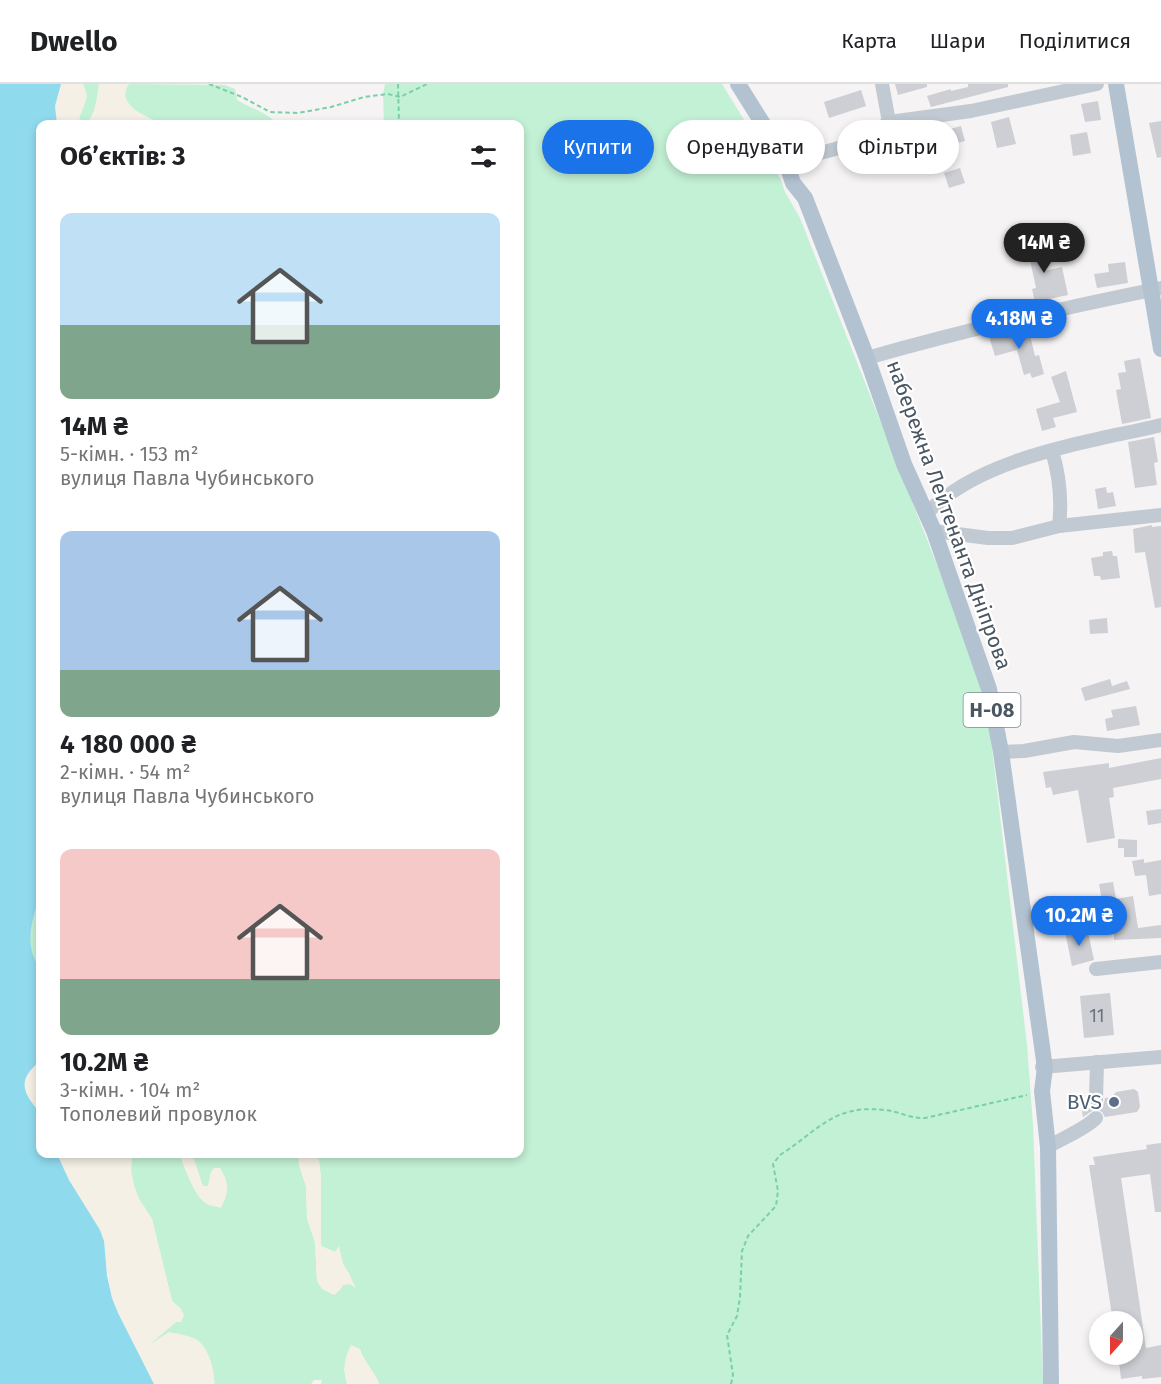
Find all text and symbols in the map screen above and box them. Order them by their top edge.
text: Dwello [30,25,118,58]
text: Карта [841,28,897,54]
text: Шари [930,28,986,54]
text: Поділитися [1019,28,1131,54]
chip: Купити [542,120,654,174]
chip: Орендувати [666,120,825,174]
chip: Фільтри [837,120,959,174]
icon: filters [467,140,500,173]
text: Об’єктів: 3 [60,141,186,172]
pin: 14M ₴ [1002,223,1086,274]
text: 14M ₴ [1018,230,1070,254]
icon: home [226,252,334,360]
pin: 4.18M ₴ [964,299,1074,350]
text: 4.18M ₴ [986,306,1052,330]
street label: набережна Лейтенанта Дніпрова [881,357,1017,673]
text: 14M ₴ [60,411,128,442]
text: 5-кімн. · 153 m² [60,442,198,466]
text: вулиця Павла Чубинського [60,466,314,490]
icon: home [226,570,334,678]
road number: Н-08 [964,693,1020,727]
text: 4 180 000 ₴ [60,729,196,760]
text: 2-кімн. · 54 m² [60,760,190,784]
text: вулиця Павла Чубинського [60,784,314,808]
icon: home [226,888,334,996]
pin: 10.2M ₴ [1024,896,1134,947]
text: 10.2M ₴ [1045,903,1113,927]
house number: 11 [1089,1005,1105,1027]
text: 10.2M ₴ [60,1047,149,1078]
text: 3-кімн. · 104 m² [60,1078,200,1102]
place label: BVS [1067,1089,1102,1115]
marker: BVS [1107,1095,1121,1109]
text: Тополевий провулок [60,1102,257,1126]
north arrow [1089,1311,1143,1365]
map controls [1089,1311,1143,1365]

